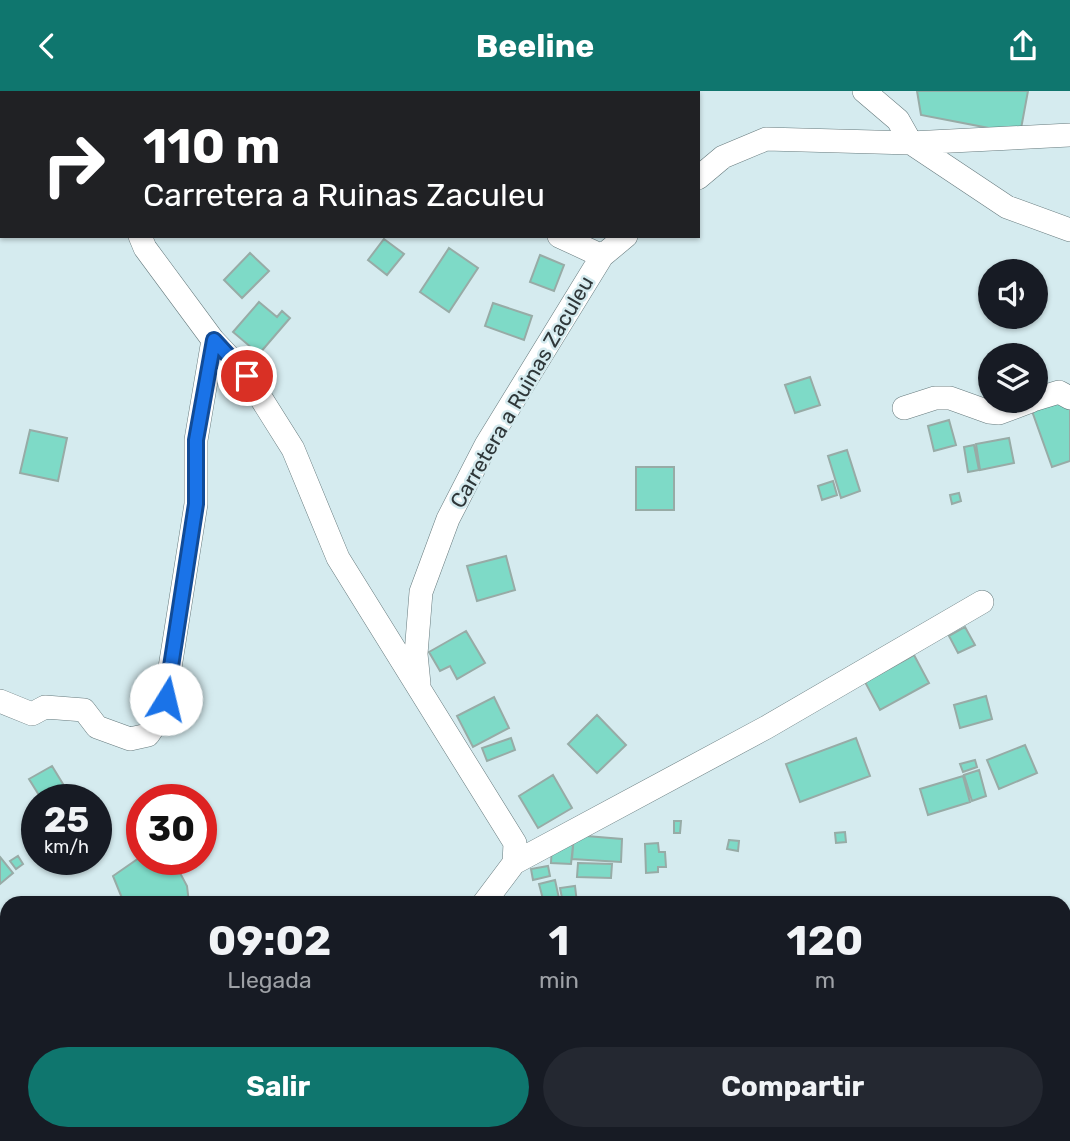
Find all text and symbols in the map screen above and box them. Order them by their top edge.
icon: back [28,27,66,65]
text: Beeline [476,27,594,65]
icon: share [1004,27,1042,65]
text: 110 m [143,117,280,175]
icon: right [28,119,119,210]
text: Carretera a Ruinas Zaculeu [143,176,545,214]
map controls [978,259,1048,413]
button: sound [978,259,1048,329]
street label: Carretera a Ruinas Zaculeu [445,271,598,512]
button: layers [978,343,1048,413]
pin [217,346,277,406]
icon: arrive [228,357,266,395]
position arrow [129,662,203,736]
speed limit sign: 30 [126,784,217,875]
text: 25 [44,799,89,841]
text: km/h [44,836,89,858]
text: 09:02 [208,916,331,966]
text: 1 [548,916,569,966]
text: 120 [787,916,863,966]
text: Llegada [227,966,312,994]
text: min [539,966,579,994]
text: m [815,966,835,994]
button: Salir [28,1047,529,1127]
button: Compartir [543,1047,1043,1127]

